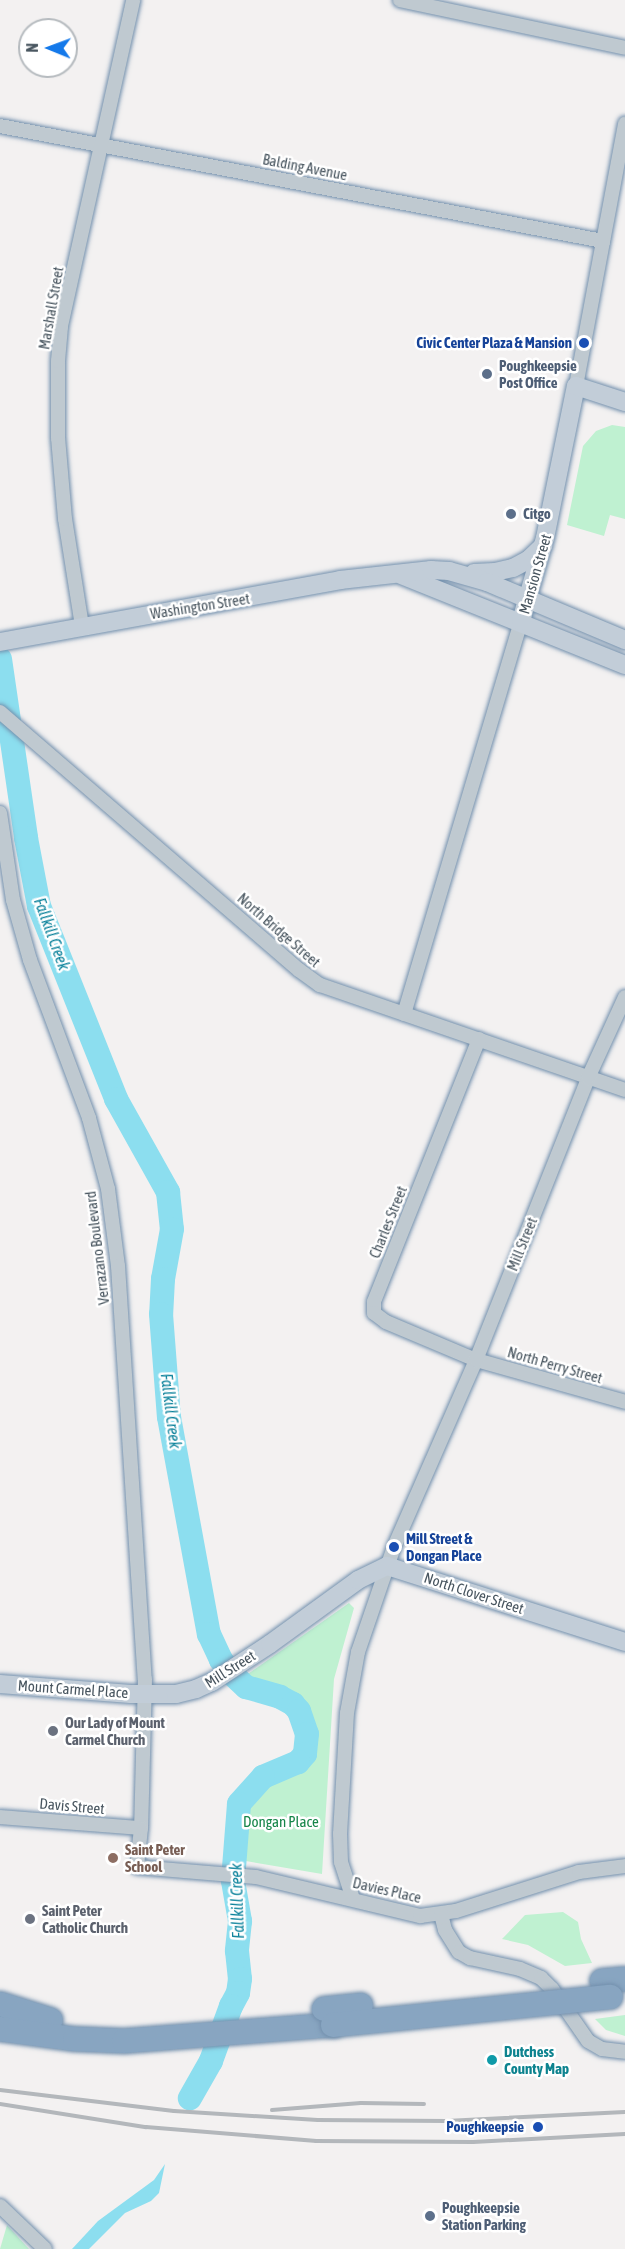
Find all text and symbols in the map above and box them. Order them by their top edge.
north arrow [18,18,78,78]
text: N [23,43,41,53]
street label: Balding Avenue [261,150,349,184]
street label: Marshall Street [35,265,67,351]
place label: Civic Center Plaza & Mansion [416,334,572,352]
marker: Civic Center Plaza & Mansion [577,336,591,350]
place label: Poughkeepsie Post Office [499,356,577,391]
marker: Poughkeepsie Post Office [480,367,494,381]
place label: Citgo [523,505,551,523]
marker: Citgo [504,507,518,521]
street label: Mansion Street [515,532,555,616]
street label: Washington Street [149,589,251,623]
street label: North Bridge Street [234,889,324,971]
water label: Fallkill Creek [30,895,74,973]
street label: Charles Street [365,1183,411,1261]
street label: Verrazano Boulevard [81,1190,113,1306]
street label: Mill Street [503,1214,541,1274]
street label: North Perry Street [505,1343,605,1387]
water label: Fallkill Creek [157,1372,185,1450]
place label: Mill Street & Dongan Place [406,1529,482,1564]
marker: Mill Street & Dongan Place [387,1540,401,1554]
street label: North Clover Street [422,1568,526,1618]
street label: Mill Street [201,1646,259,1692]
street label: Mount Carmel Place [17,1676,129,1702]
place label: Our Lady of Mount Carmel Church [65,1713,165,1748]
marker: Our Lady of Mount Carmel Church [46,1724,60,1738]
street label: Davis Street [39,1794,105,1818]
park label: Dongan Place [243,1813,319,1831]
place label: Saint Peter School [125,1840,185,1875]
marker: Saint Peter School [106,1851,120,1865]
water label: Fallkill Creek [226,1863,248,1939]
street label: Davies Place [351,1873,423,1907]
place label: Saint Peter Catholic Church [42,1901,128,1936]
marker: Saint Peter Catholic Church [23,1912,37,1926]
place label: Dutchess County Map [504,2042,569,2077]
marker: Dutchess County Map [485,2053,499,2067]
place label: Poughkeepsie [446,2118,524,2136]
marker: Poughkeepsie [529,2118,547,2136]
place label: Poughkeepsie Station Parking [442,2198,526,2233]
marker: Poughkeepsie Station Parking [423,2209,437,2223]

